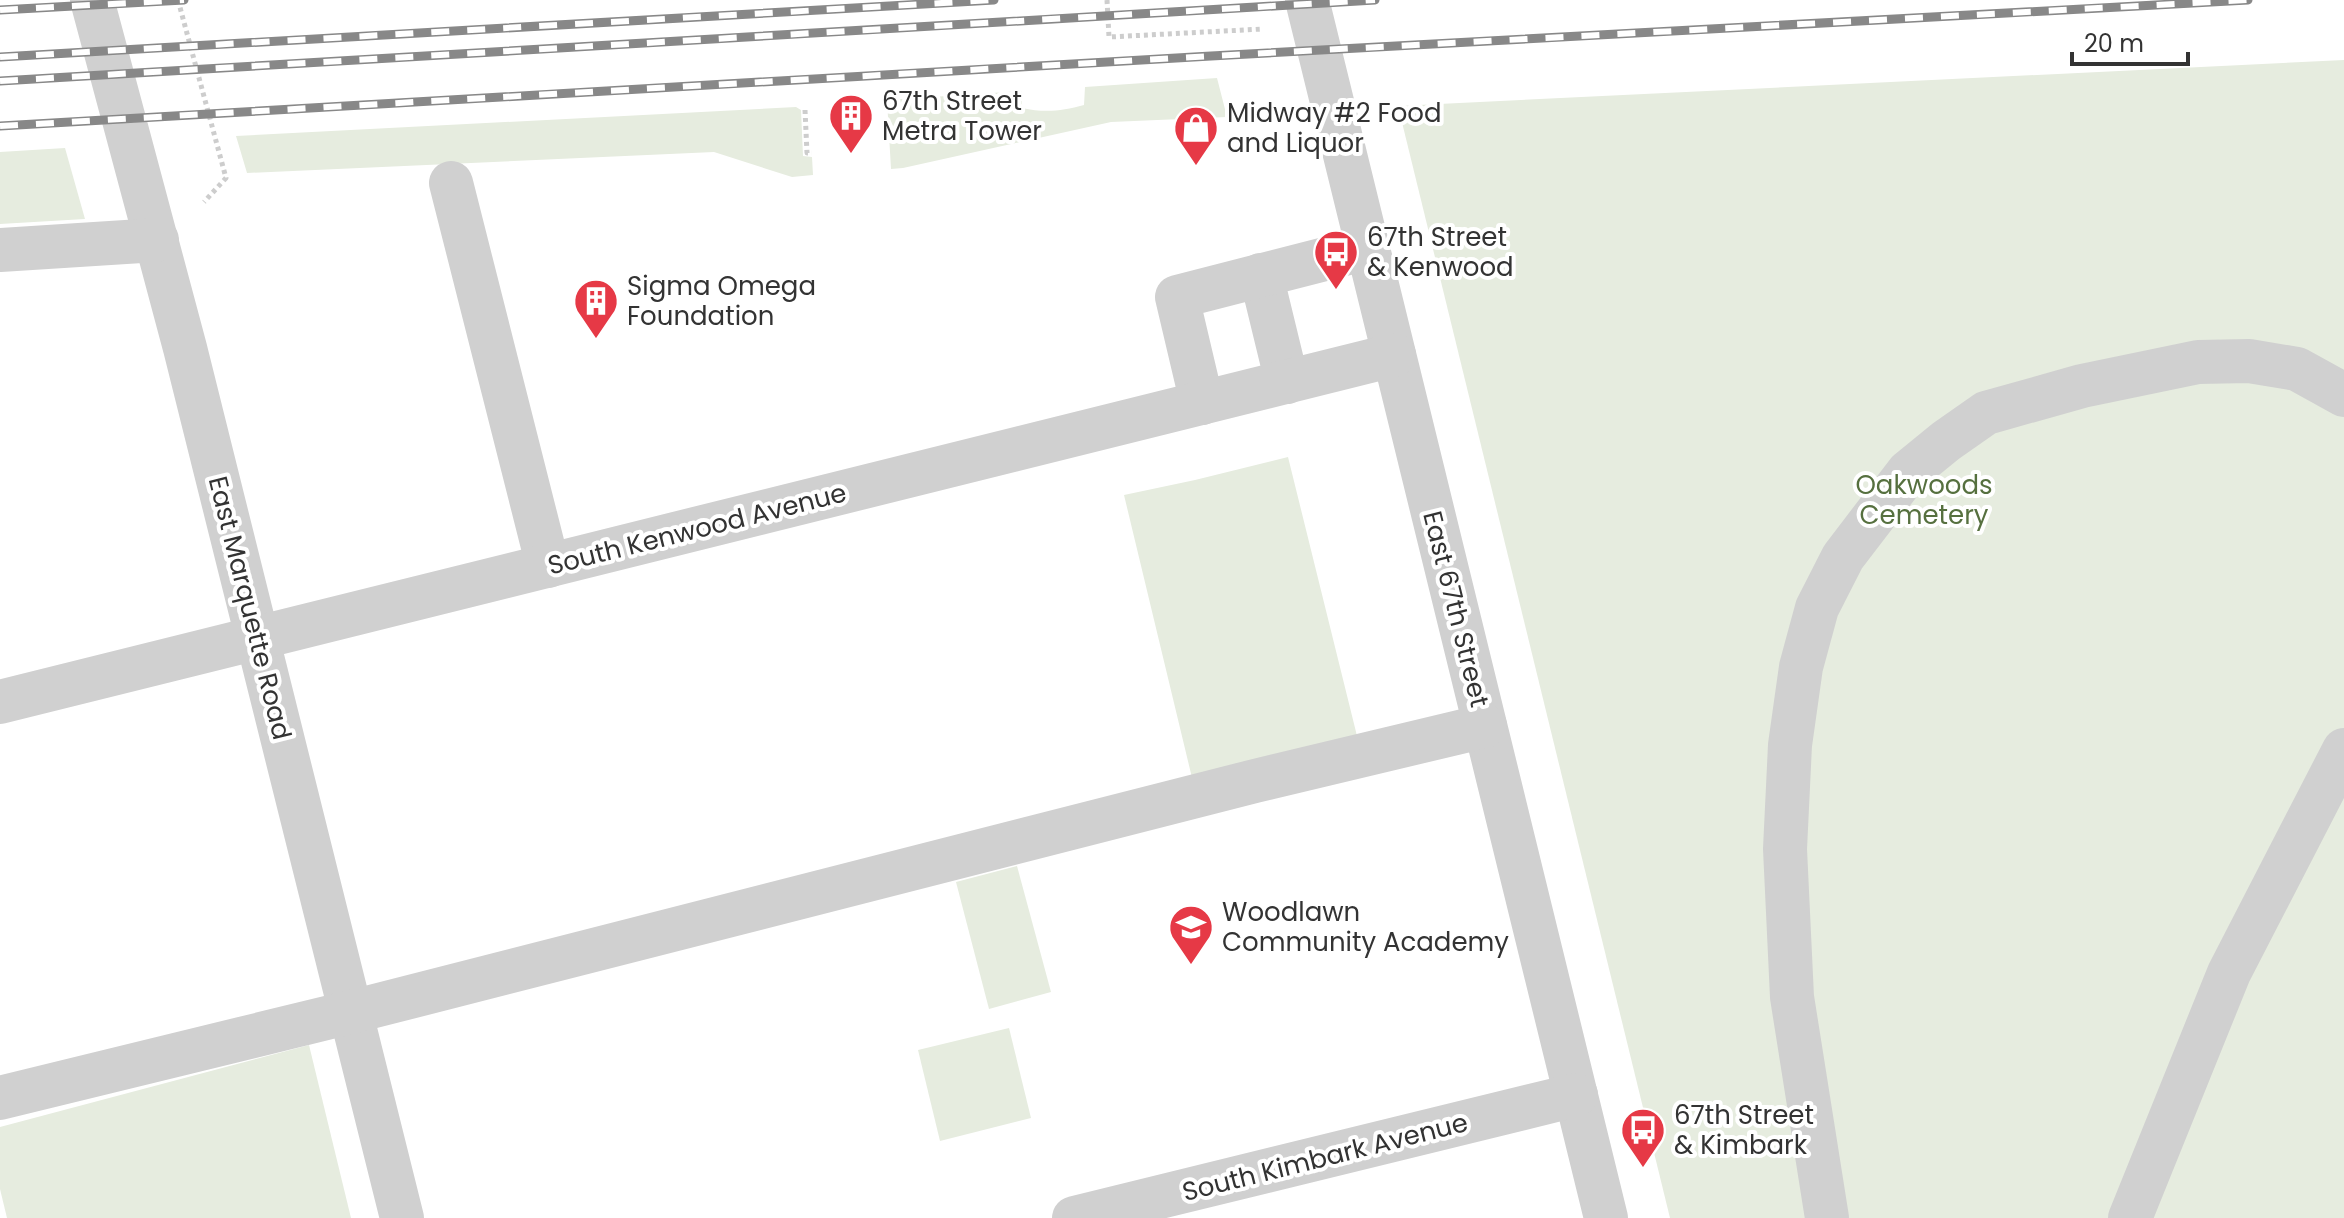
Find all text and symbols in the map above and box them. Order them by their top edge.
scale bar [2072,16,2188,66]
text: 20 m [2084,27,2144,60]
place label: 67th Street Metra Tower [882,83,1042,149]
building icon: 67th Street Metra Tower [827,92,875,155]
place label: Midway #2 Food and Liquor [1227,95,1442,161]
shop icon: Midway #2 Food and Liquor [1172,104,1220,167]
place label: 67th Street & Kenwood [1367,219,1514,285]
bus stop icon: 67th Street & Kenwood [1312,228,1360,291]
place label: Sigma Omega Foundation [627,268,816,334]
building icon: Sigma Omega Foundation [572,277,620,340]
park label: Oakwoods Cemetery [1855,467,1993,533]
street label: East Marquette Road [200,472,300,744]
street label: South Kenwood Avenue [544,474,850,584]
street label: East 67th Street [1414,507,1498,711]
place label: Woodlawn Community Academy [1222,894,1509,960]
school or university icon: Woodlawn Community Academy [1167,903,1215,966]
place label: 67th Street & Kimbark [1674,1097,1814,1163]
street label: South Kimbark Avenue [1178,1104,1472,1210]
bus stop icon: 67th Street & Kimbark [1619,1106,1667,1169]

